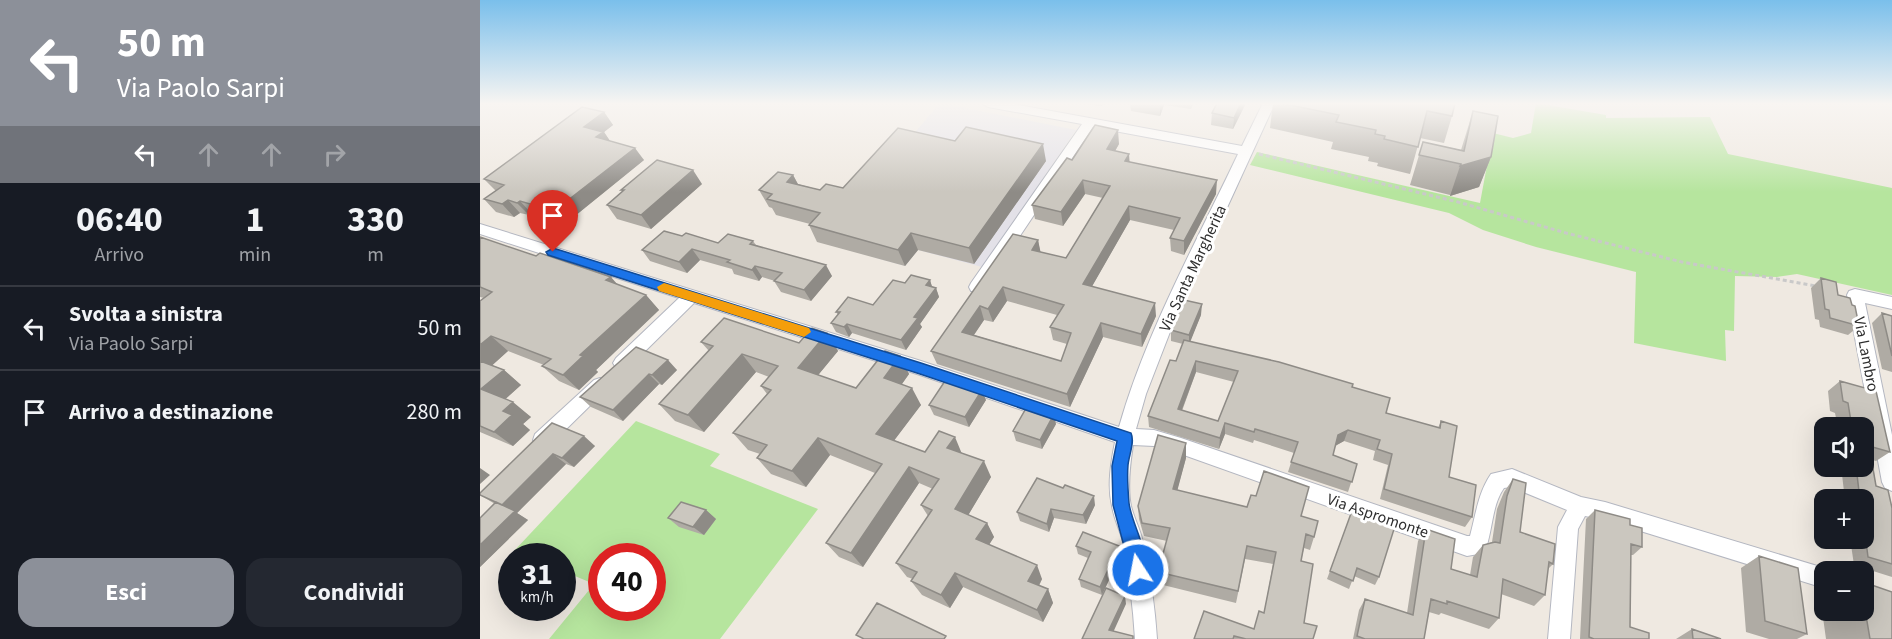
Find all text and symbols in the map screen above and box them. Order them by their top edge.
text: 50 m [117,13,206,73]
icon: left [18,24,96,102]
text: Via Paolo Sarpi [117,69,285,108]
icon: left [129,138,162,171]
icon: ahead [192,138,225,171]
icon: ahead [255,138,288,171]
icon: right [318,138,351,171]
pin [527,190,578,252]
text: 06:40 [76,194,163,245]
text: 1 [245,194,264,245]
text: 330 [347,194,404,245]
icon: arrive [536,199,569,232]
street label: Via Santa Margherita [1154,201,1232,335]
text: Arrivo [94,241,144,269]
text: min [239,241,271,269]
text: m [367,241,384,269]
text: Svolta a sinistra [69,298,223,330]
icon: left [18,312,51,345]
text: 50 m [417,312,462,344]
street label: Via Lambro [1848,315,1884,393]
text: Via Paolo Sarpi [69,330,193,358]
icon: arrive [18,396,51,429]
text: Arrivo a destinazione [69,396,274,428]
text: 280 m [407,396,462,428]
map controls [1814,417,1874,621]
button: sound [1814,417,1874,477]
street label: Via Aspromonte [1324,488,1431,544]
button: + [1814,489,1874,549]
position arrow [1106,538,1170,602]
speed limit sign: 40 [588,543,666,621]
text: 31 [521,553,553,596]
button: Esci [18,558,234,627]
button: Condividi [246,558,462,627]
button: − [1814,561,1874,621]
text: km/h [520,587,554,608]

